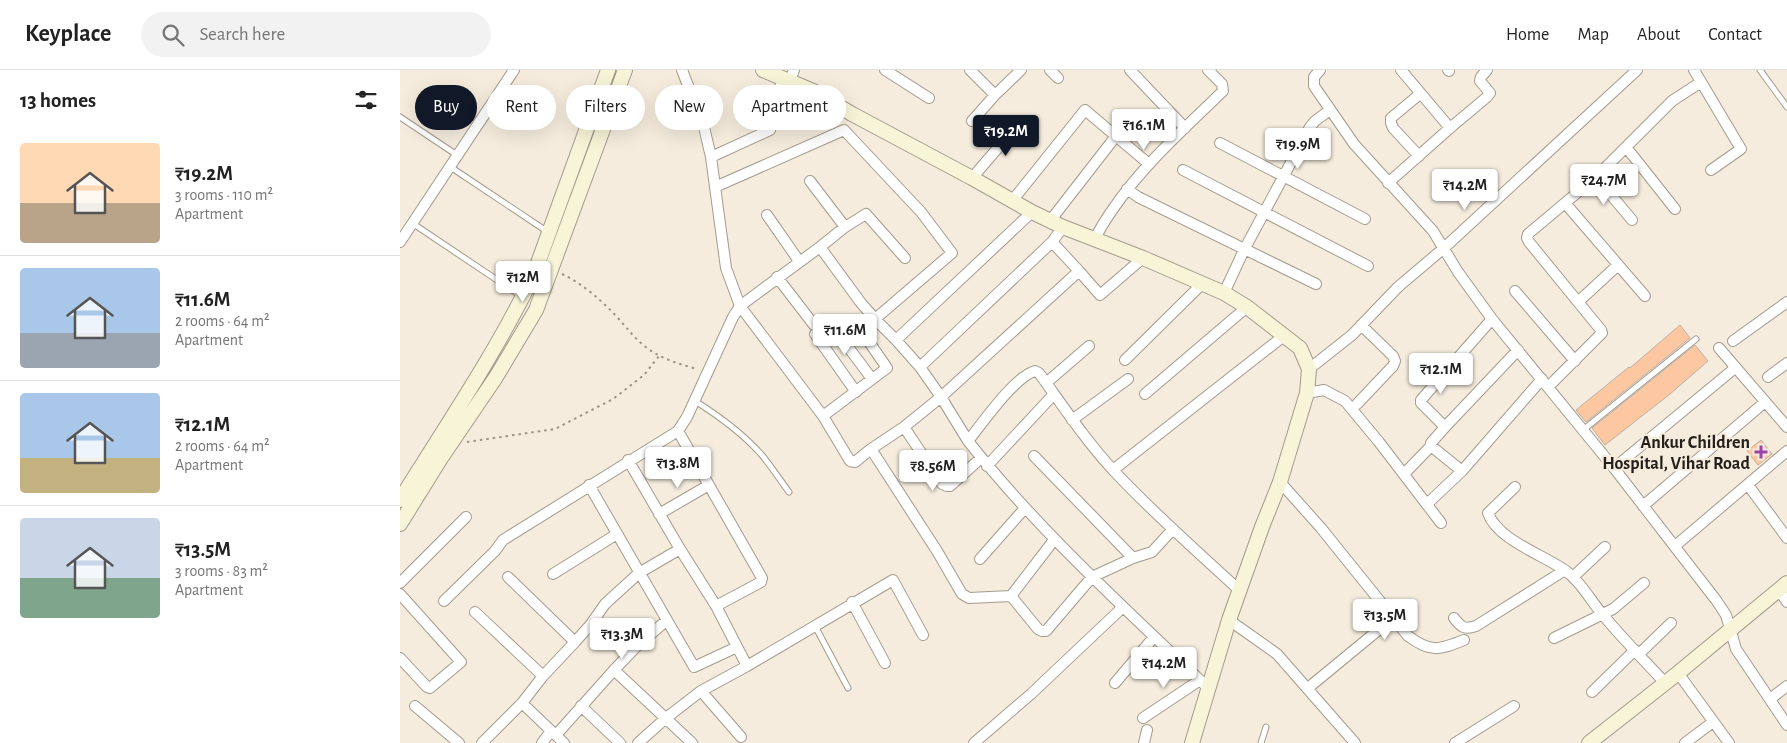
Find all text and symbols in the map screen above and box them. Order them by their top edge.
search box [141,12,491,57]
icon: search [159,21,187,49]
text: Keyplace [25,22,111,46]
text: Search here [199,25,285,44]
text: Home [1506,26,1549,44]
text: Map [1577,26,1609,44]
text: About [1637,26,1680,44]
text: Contact [1708,26,1762,44]
chip: Buy [415,85,477,130]
chip: Rent [487,85,556,130]
chip: Filters [566,85,645,130]
chip: New [655,85,723,130]
chip: Apartment [733,85,846,130]
icon: filters [352,86,380,114]
text: 13 homes [20,90,96,111]
pin: ₹16.1M [1103,108,1185,151]
pin: ₹19.2M [965,114,1047,157]
text: ₹16.1M [1123,117,1165,133]
text: ₹19.2M [984,123,1028,139]
pin: ₹19.9M [1257,128,1339,170]
text: ₹19.9M [1276,136,1320,152]
icon: home [60,163,120,223]
text: ₹19.2M [175,163,233,184]
pin: ₹24.7M [1563,164,1645,206]
pin: ₹14.2M [1424,168,1506,211]
text: ₹24.7M [1581,172,1627,188]
text: ₹14.2M [1443,177,1487,193]
text: 3 rooms · 110 m² [175,187,273,203]
text: Apartment [175,206,243,222]
pin: ₹12M [493,260,553,303]
text: ₹12M [507,269,539,285]
icon: home [60,288,120,348]
text: ₹11.6M [175,289,231,310]
text: 2 rooms · 64 m² [175,313,270,329]
pin: ₹11.6M [804,314,886,356]
text: ₹11.6M [824,322,866,338]
text: Apartment [175,332,243,348]
pin: ₹12.1M [1400,352,1482,395]
text: ₹12.1M [1420,361,1462,377]
icon: home [60,413,120,473]
text: ₹12.1M [175,414,230,435]
place label: Ankur Children Hospital, Vihar Road [1602,434,1751,473]
text: 2 rooms · 64 m² [175,438,270,454]
marker: Ankur Children Hospital, Vihar Road [1754,445,1768,459]
pin: ₹13.8M [637,446,719,489]
pin: ₹8.56M [892,450,974,492]
text: ₹13.8M [656,455,700,471]
text: Apartment [175,457,243,473]
text: ₹8.56M [910,458,956,474]
icon: home [60,538,120,598]
text: ₹13.5M [175,539,231,560]
text: 3 rooms · 83 m² [175,563,268,579]
text: Apartment [175,582,243,598]
pin: ₹13.5M [1344,598,1426,641]
text: ₹13.5M [1364,607,1406,623]
pin: ₹13.3M [581,618,663,660]
text: ₹13.3M [601,626,643,642]
pin: ₹14.2M [1123,646,1205,689]
text: ₹14.2M [1142,655,1186,671]

